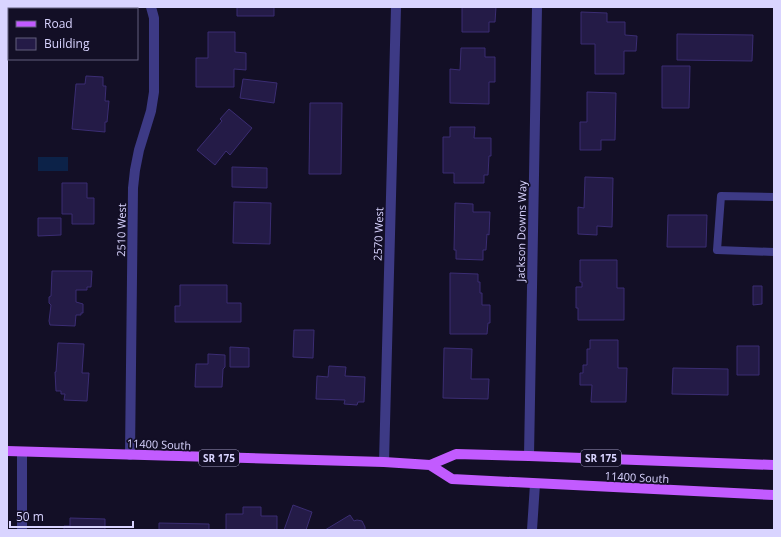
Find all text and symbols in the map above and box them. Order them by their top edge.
legend [8,8,138,60]
text: Road [44,15,73,32]
text: Building [44,35,90,52]
street label: Jackson Downs Way [513,180,529,283]
street label: 2510 West [113,203,129,257]
street label: 2570 West [370,207,386,261]
street label: 11400 South [127,435,191,453]
road number: SR 175 [199,450,239,466]
road number: SR 175 [581,450,621,466]
street label: 11400 South [604,468,670,486]
scale bar [10,503,133,529]
text: 50 m [16,508,44,525]

